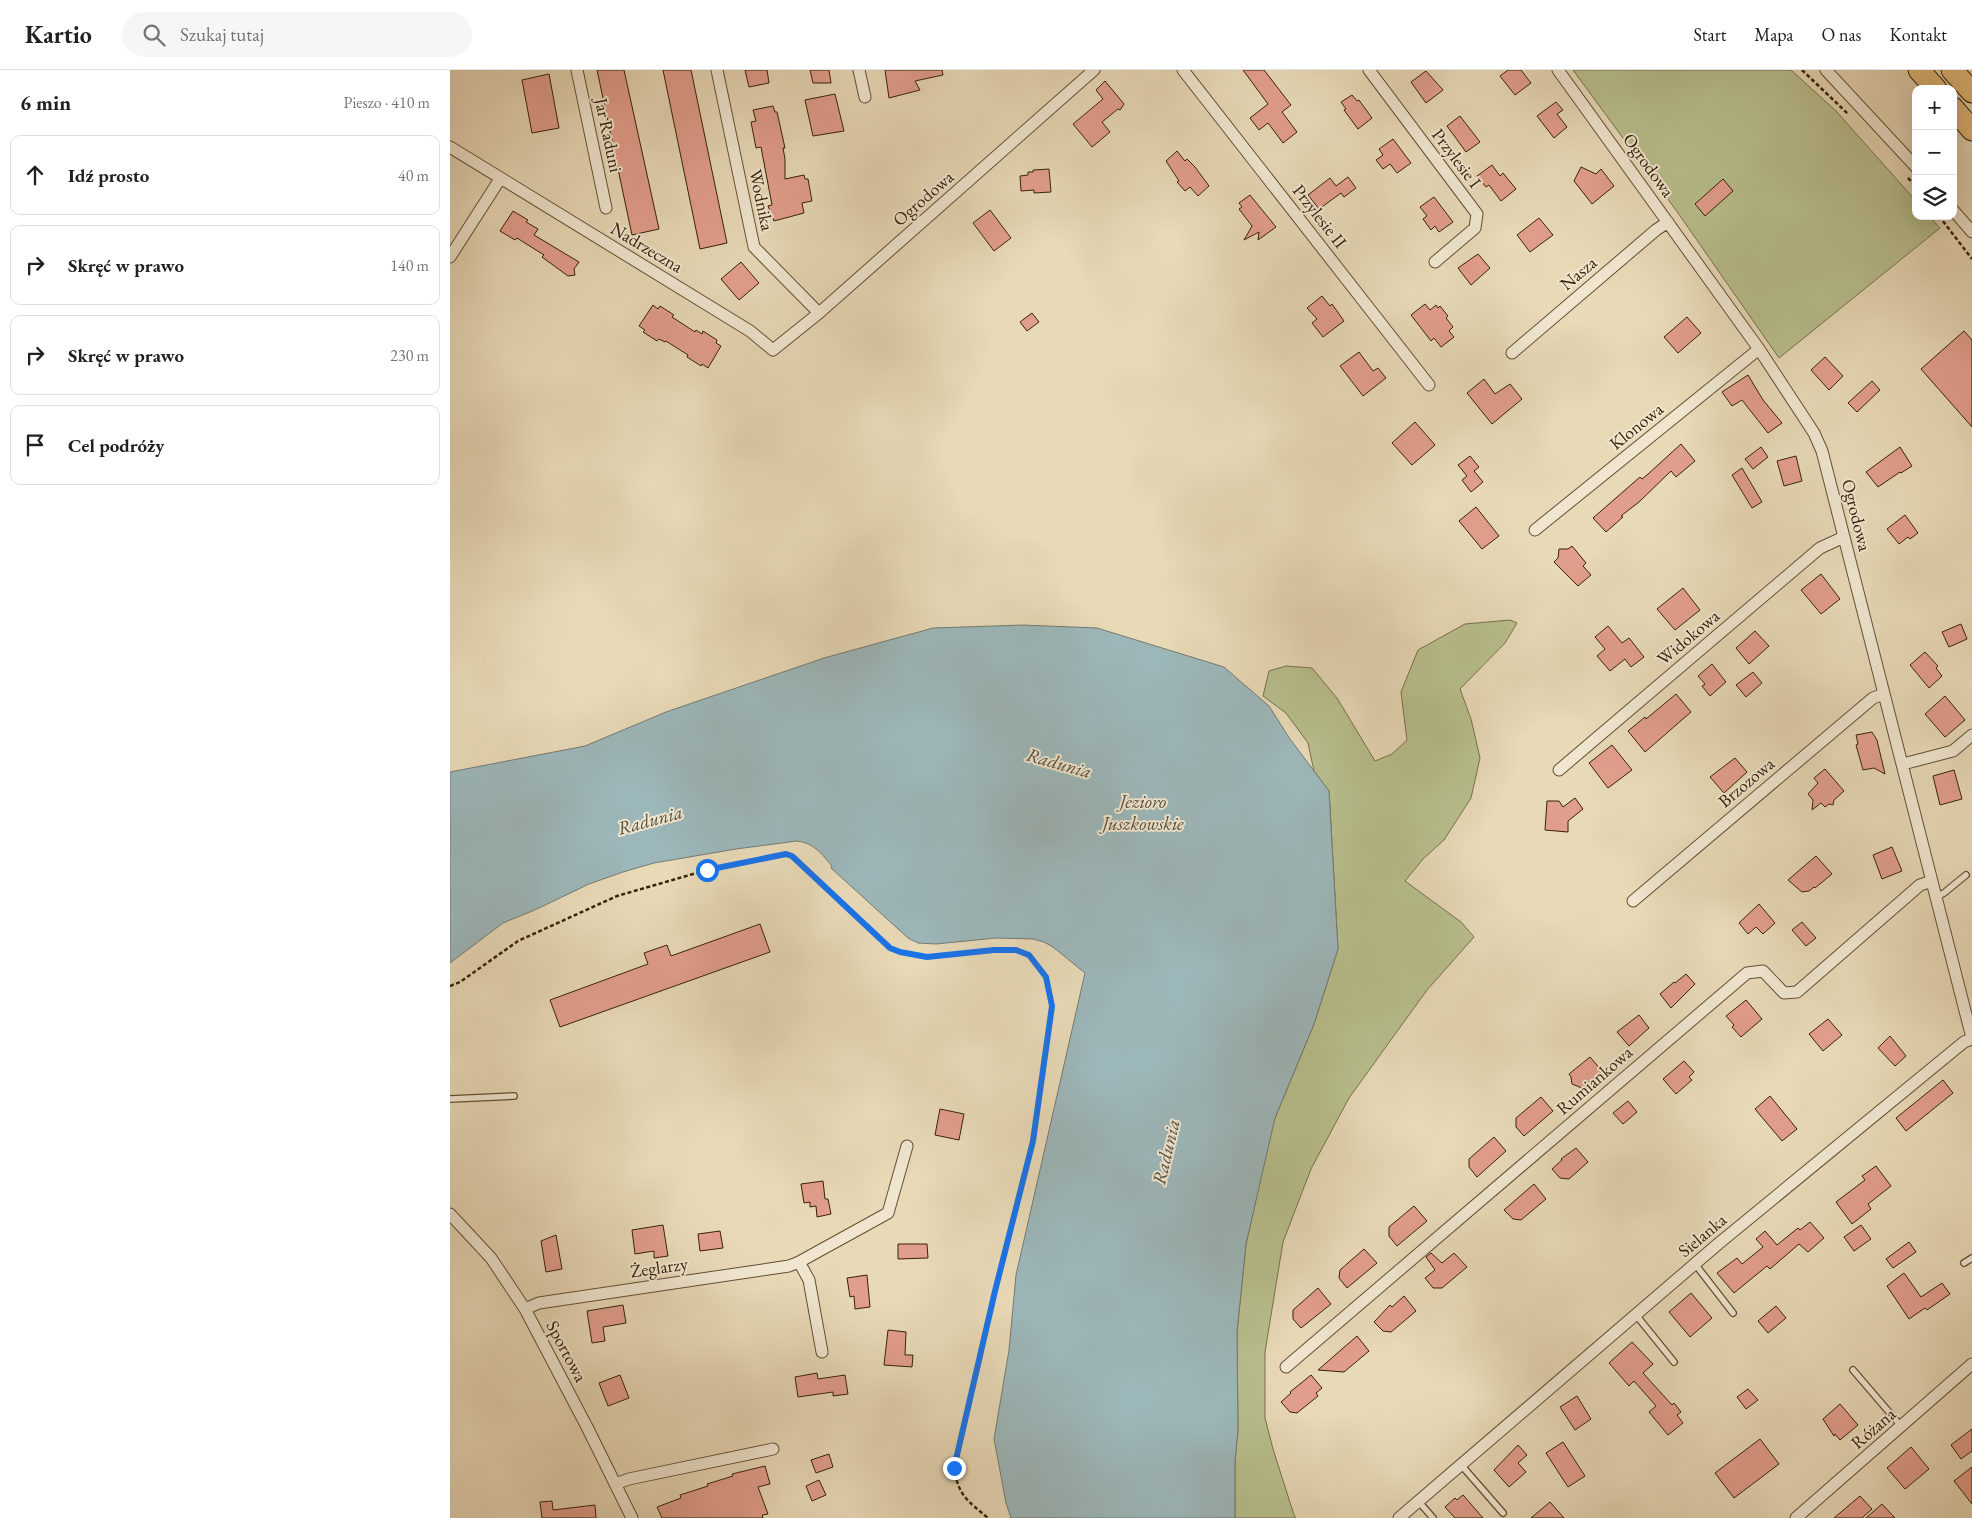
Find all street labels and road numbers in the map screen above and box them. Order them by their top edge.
street label: Jar Raduni [589,94,628,175]
street label: Przylesie I [1427,124,1487,192]
street label: Ogrodowa [1618,129,1680,202]
street label: Ogrodowa [888,165,959,231]
street label: Wodnika [744,167,780,234]
street label: Przylesie II [1288,179,1352,253]
street label: Nadrzeczna [607,216,688,278]
street label: Nasza [1555,250,1602,295]
street label: Klonowa [1604,397,1668,455]
street label: Ogrodowa [1837,477,1877,554]
street label: Widokowa [1652,604,1725,670]
street label: Brzozowa [1713,751,1780,812]
street label: Rumiankowa [1551,1040,1638,1119]
street label: Sielanka [1673,1208,1732,1262]
street label: Żeglarzy [629,1252,689,1282]
street label: Sportowa [541,1316,593,1386]
street label: Różana [1846,1402,1901,1454]

